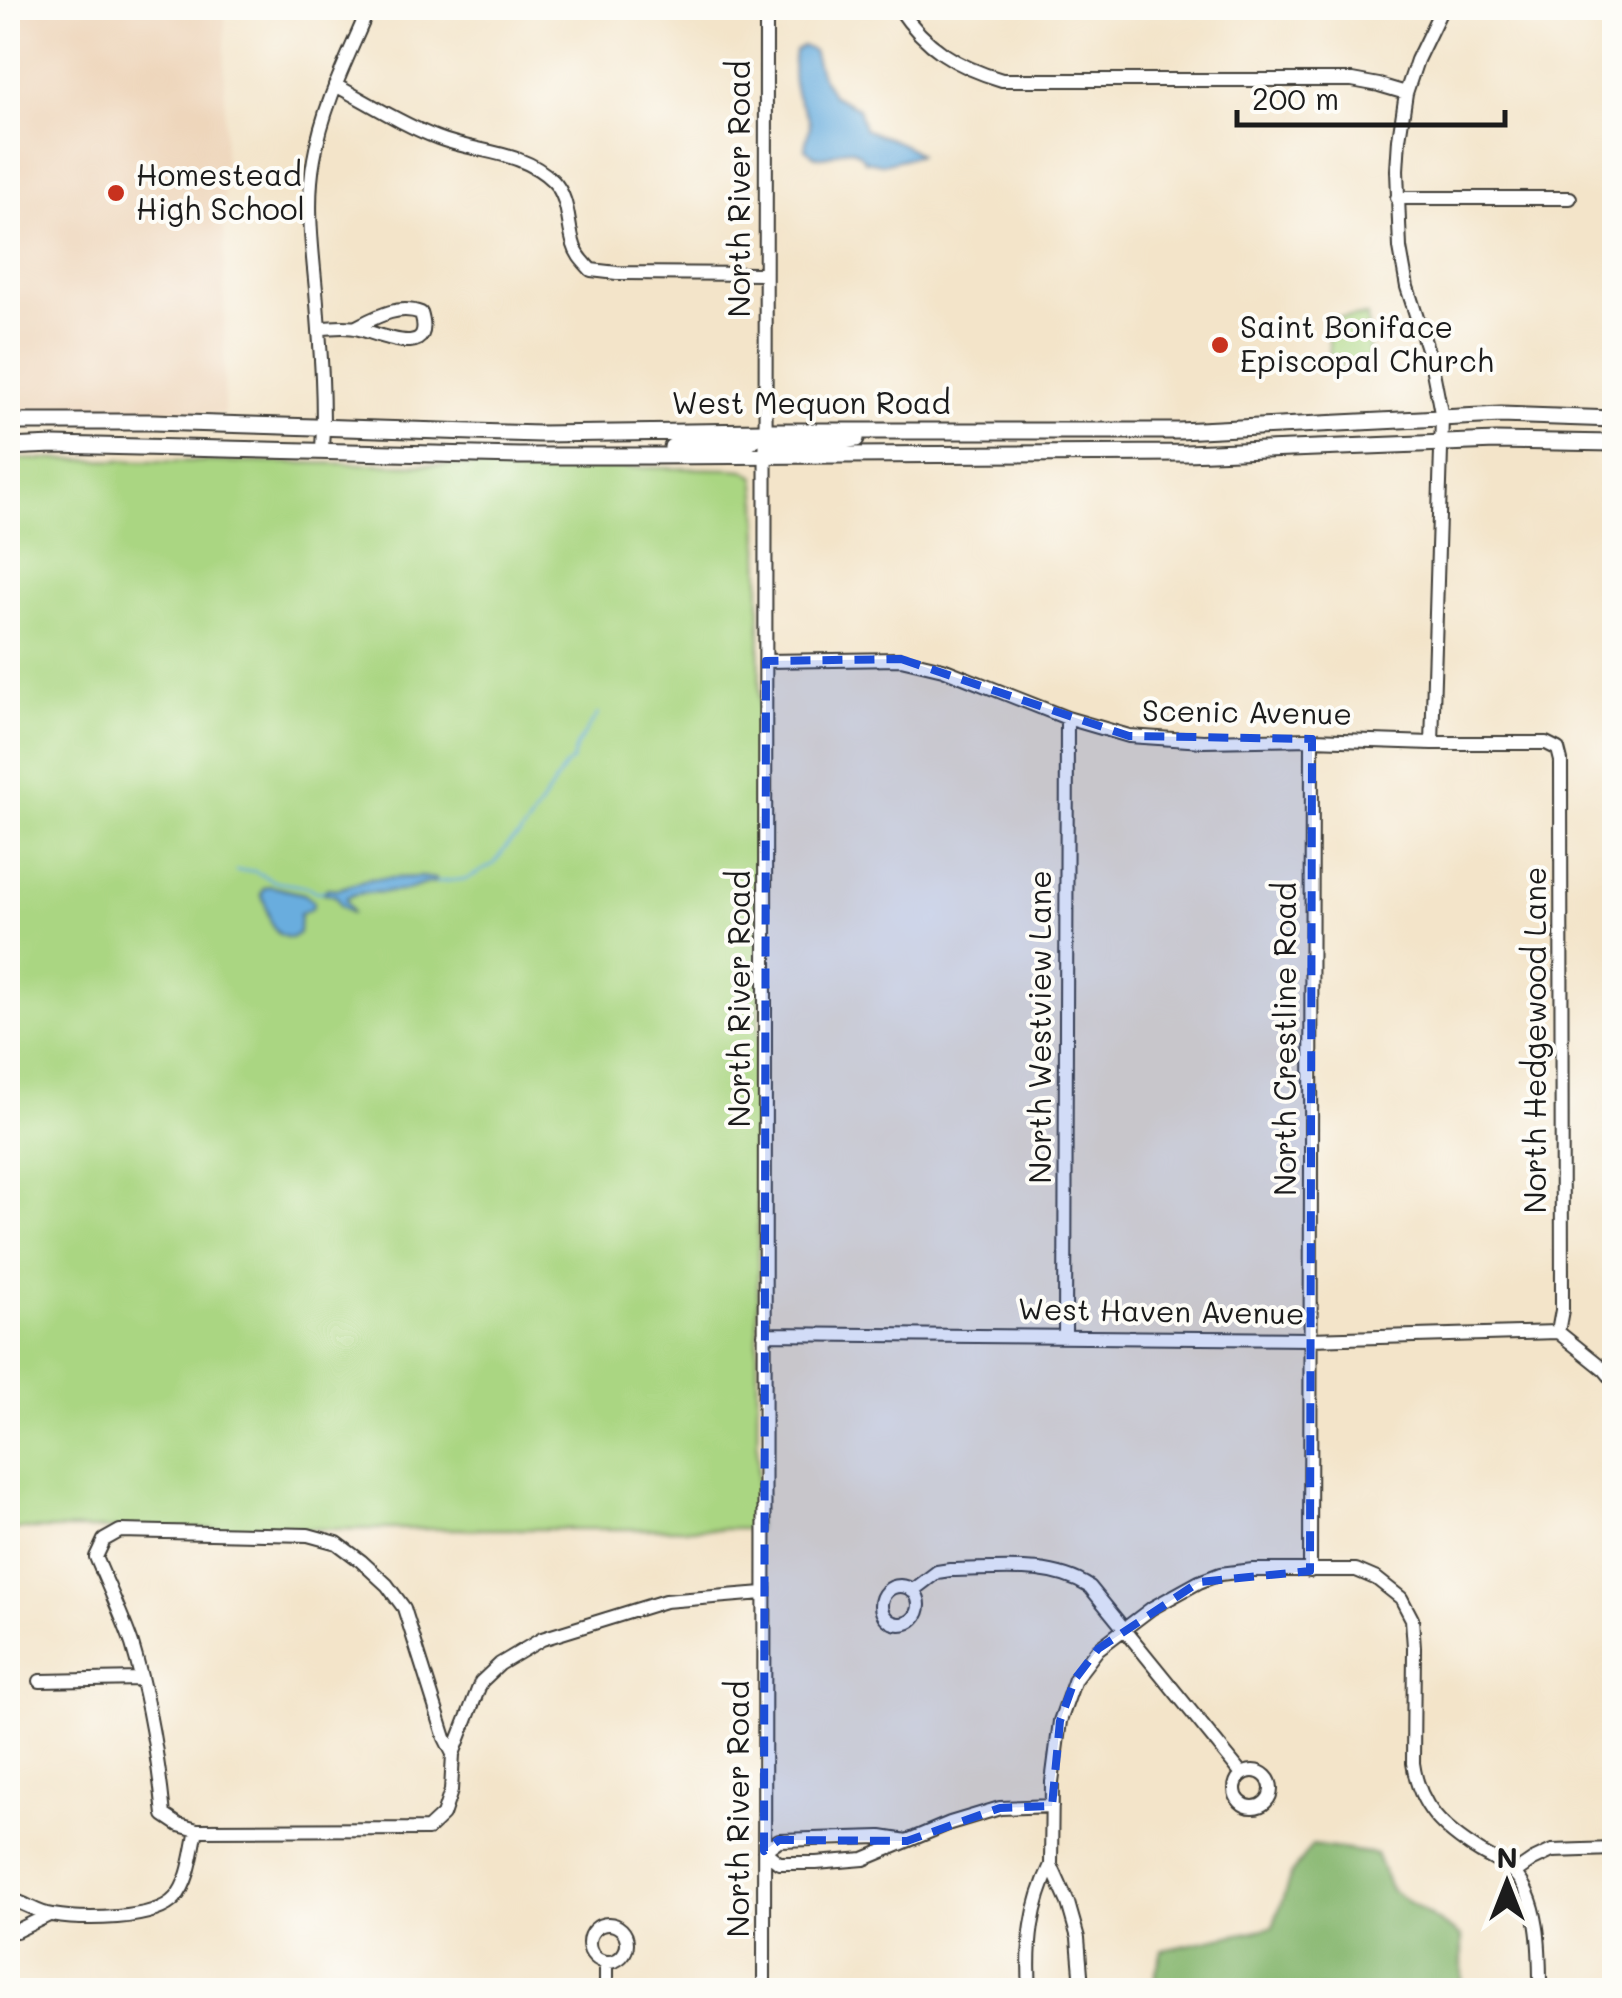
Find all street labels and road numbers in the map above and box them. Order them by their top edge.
street label: North River Road [718,61,758,317]
street label: West Mequon Road [671,382,951,422]
street label: Scenic Avenue [1142,689,1352,733]
street label: North Hedgewood Lane [1514,867,1554,1213]
street label: North Westview Lane [1019,870,1059,1184]
street label: North River Road [718,871,758,1127]
street label: North Crestline Road [1264,882,1304,1196]
street label: West Haven Avenue [1017,1288,1305,1333]
street label: North River Road [717,1681,757,1937]

